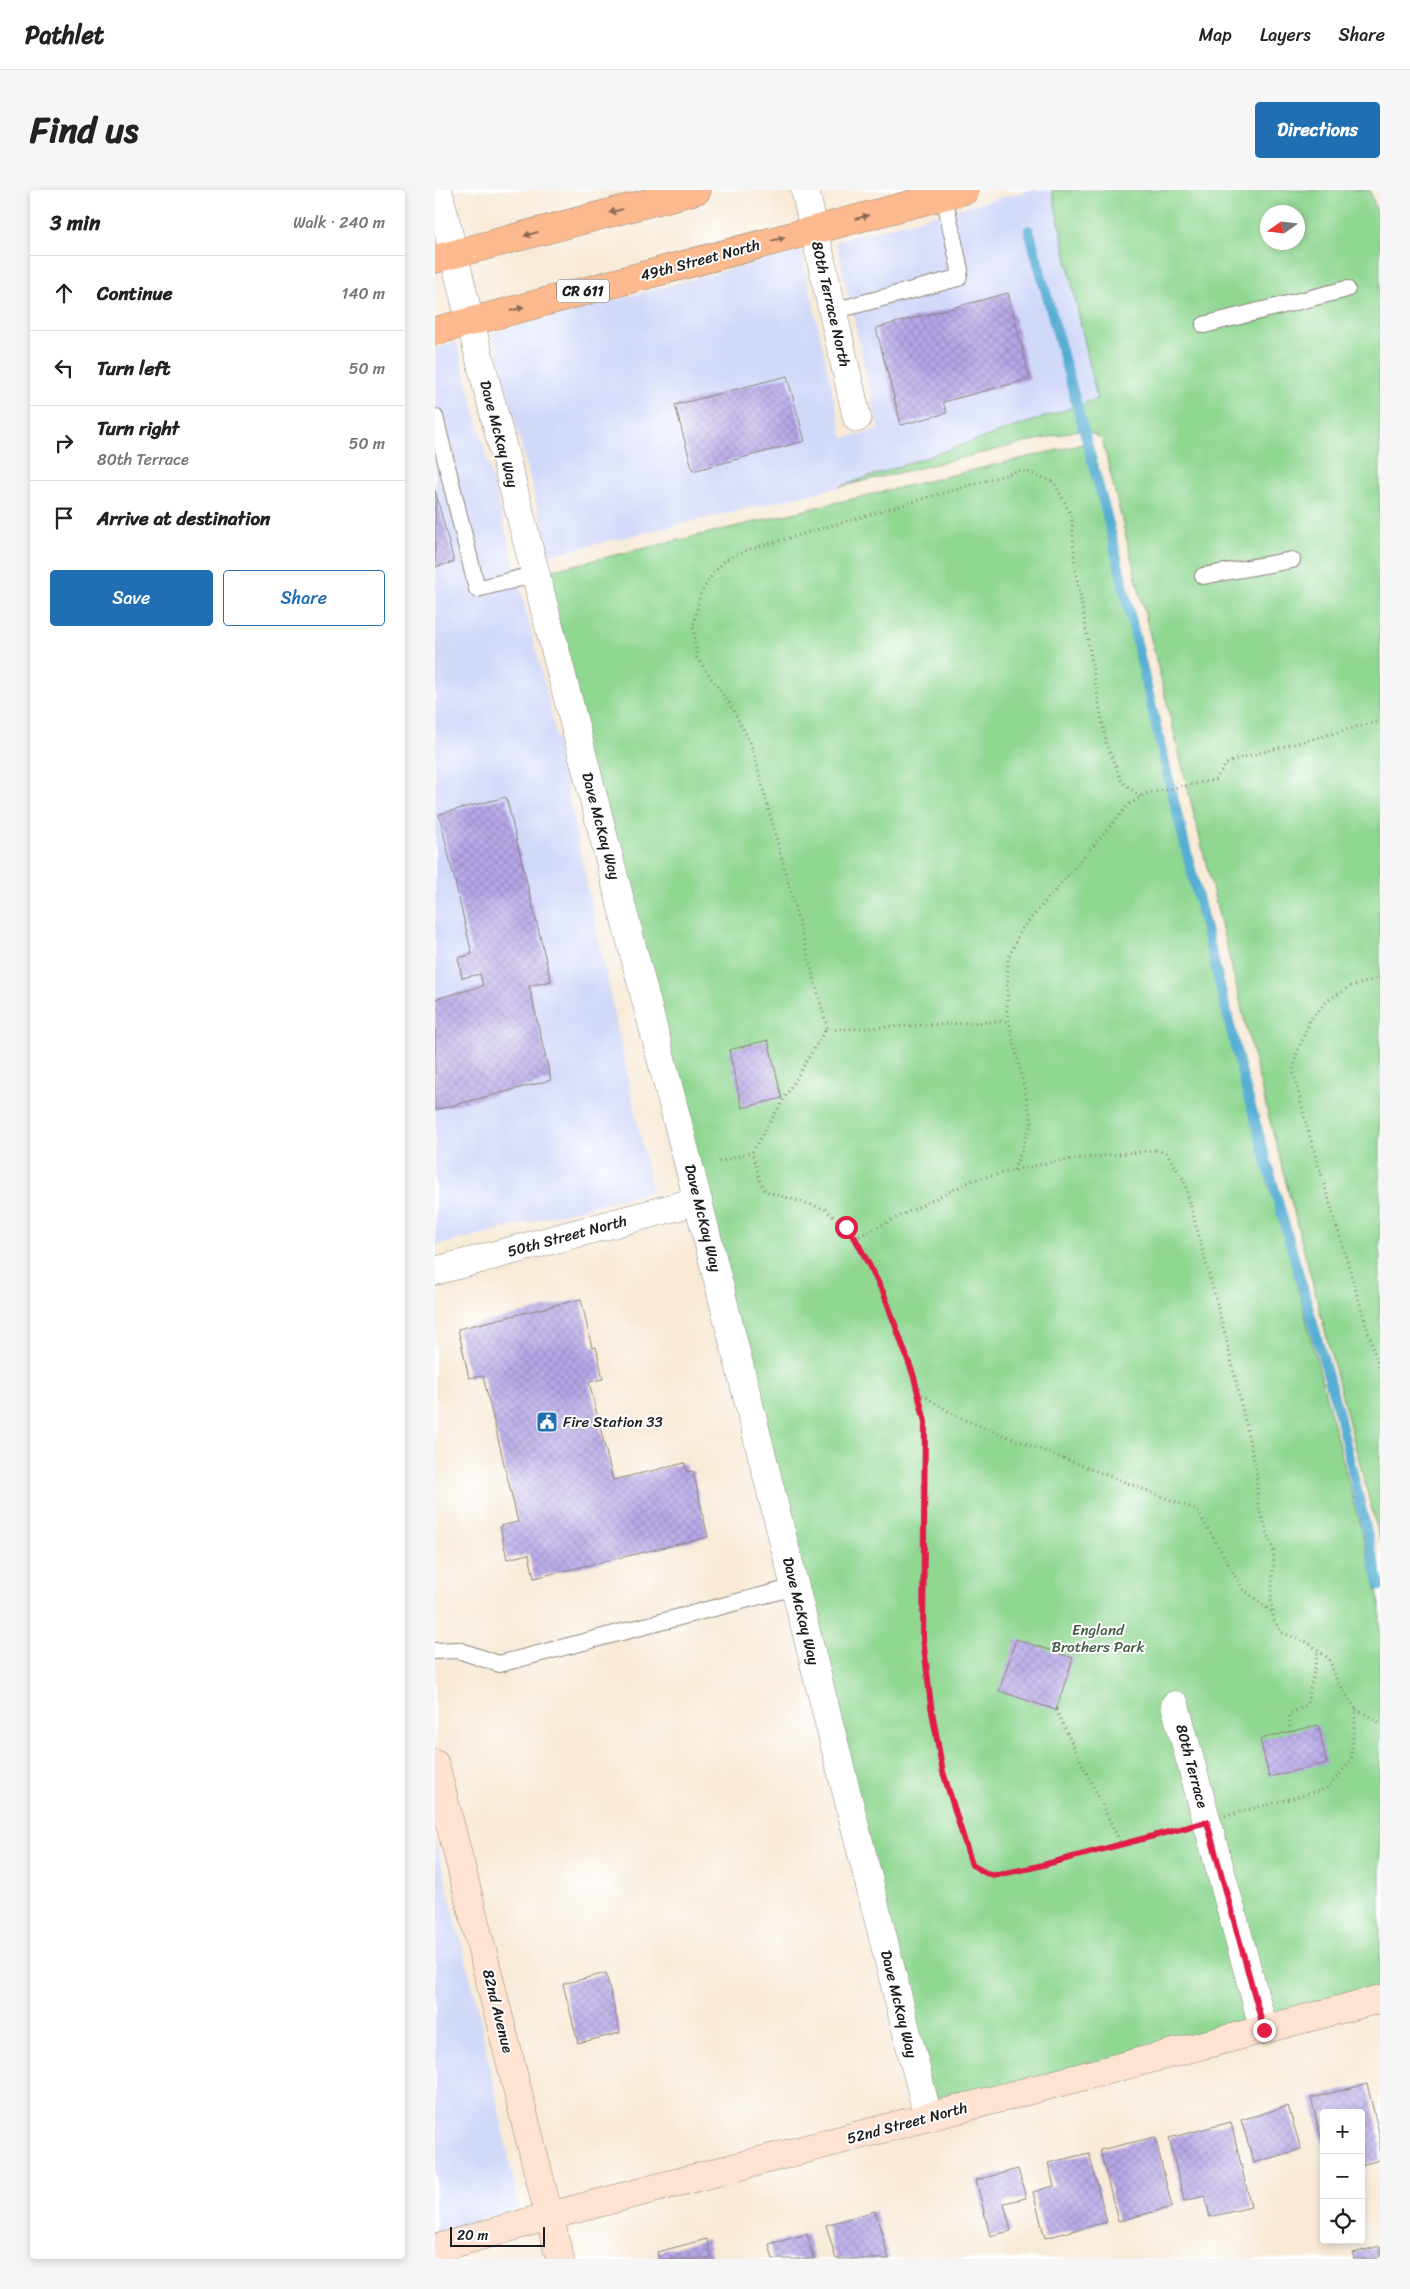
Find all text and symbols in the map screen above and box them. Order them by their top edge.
text: Pathlet [25,14,104,56]
text: Map [1199,19,1232,51]
text: Layers [1260,19,1311,51]
text: Share [1339,19,1385,51]
text: Find us [30,99,138,161]
button: Directions [1255,102,1380,158]
text: 3 min [50,204,100,242]
north arrow [1260,205,1305,250]
text: Walk · 240 m [293,208,385,237]
one-way arrow [608,208,623,216]
one-way arrow [854,213,869,221]
one-way arrow [523,230,539,238]
street label: 49th Street North [637,232,763,288]
one-way arrow [770,235,785,243]
street label: 80th Terrace North [804,238,858,370]
text: Continue [97,277,173,310]
icon: ahead [50,279,78,307]
text: 140 m [342,279,385,308]
road number: CR 611 [557,280,609,302]
one-way arrow [510,305,525,313]
text: Turn left [97,352,170,385]
icon: left [50,354,78,382]
text: 50 m [349,354,385,383]
street label: Dave McKay Way [472,377,526,491]
text: Turn right [97,412,179,445]
icon: right [50,429,78,457]
text: 50 m [349,429,385,458]
text: 80th Terrace [97,445,189,474]
text: Arrive at destination [97,502,270,535]
icon: arrive [50,504,78,532]
button: Save [50,570,213,626]
button: Share [223,570,385,626]
street label: Dave McKay Way [574,769,628,883]
street label: Dave McKay Way [677,1161,729,1275]
street label: 50th Street North [504,1208,630,1264]
route start [835,1216,858,1239]
place label: Fire Station 33 [563,1409,663,1435]
public building icon: Fire Station 33 [535,1410,559,1434]
street label: Dave McKay Way [775,1554,827,1668]
park label: England Brothers Park [1051,1617,1146,1660]
street label: 80th Terrace [1168,1721,1216,1811]
street label: Dave McKay Way [873,1947,925,2061]
street label: 82nd Avenue [475,1966,521,2056]
route end [1253,2019,1276,2042]
street label: 52nd Street North [844,2094,970,2152]
map controls [1320,2109,1365,2244]
button: + [1320,2109,1365,2154]
button: − [1320,2154,1365,2199]
button: locate [1320,2199,1365,2244]
text: 20 m [457,2223,488,2248]
scale bar [450,2224,545,2247]

